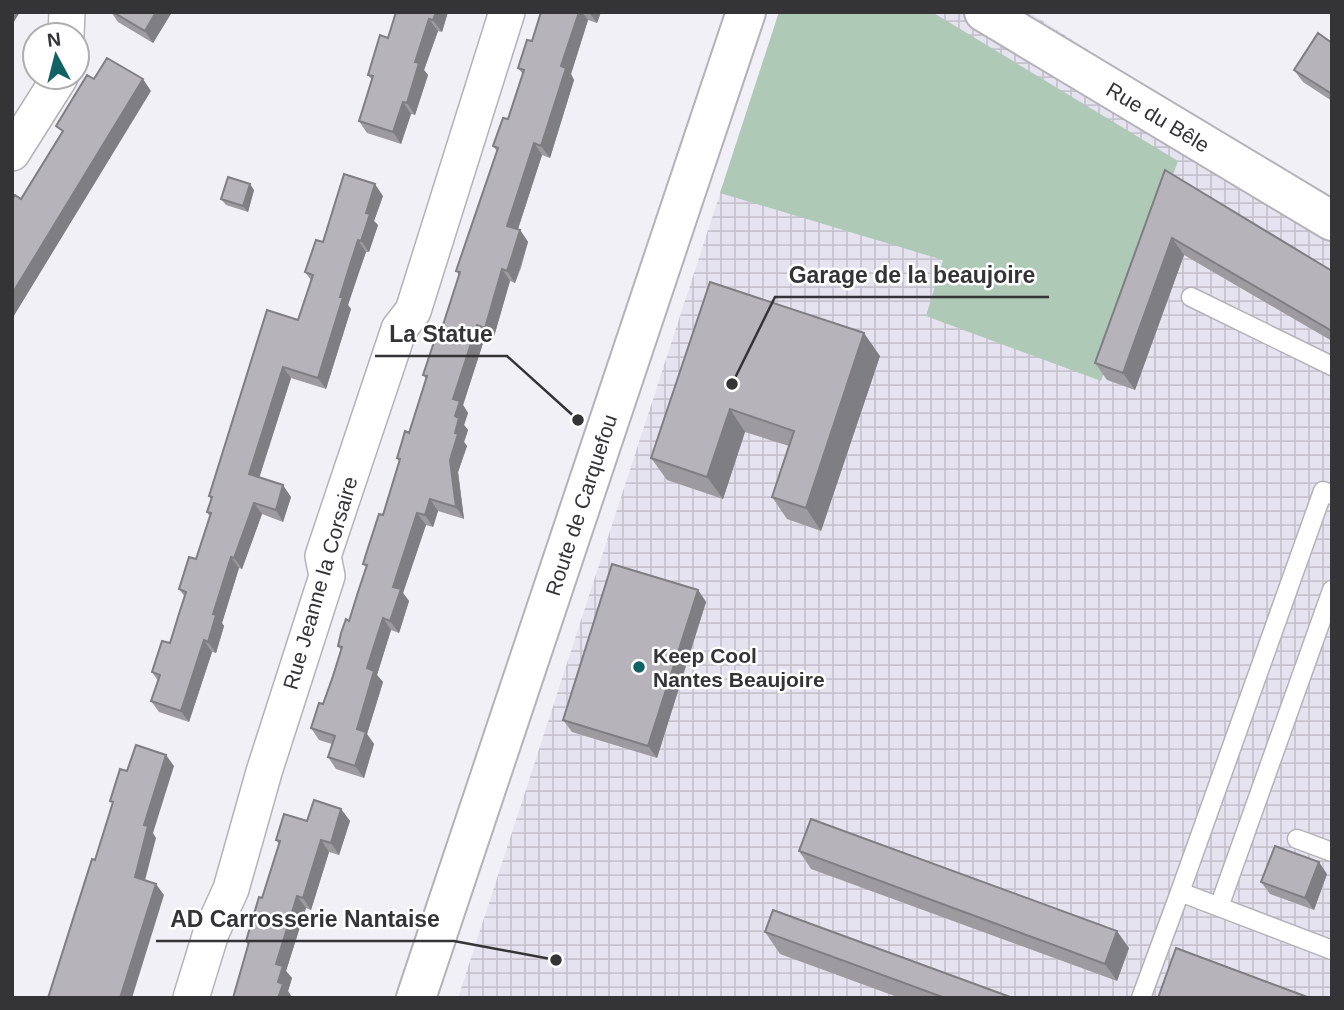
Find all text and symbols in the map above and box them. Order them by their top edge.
north arrow [21,21,91,91]
text: N [46,28,62,51]
street label: Rue du Bêle [1103,77,1213,157]
callout: Garage de la beaujoire [775,253,1049,297]
text: Garage de la beaujoire [789,262,1035,288]
callout: La Statue [375,312,507,356]
text: La Statue [389,321,493,347]
street label: Route de Carquefou [541,412,621,598]
street label: Rue Jeanne la Corsaire [279,474,361,692]
place label: Keep Cool Nantes Beaujoire [653,644,825,691]
marker: Keep Cool Nantes Beaujoire [631,659,647,675]
callout: AD Carrosserie Nantaise [156,897,454,941]
text: AD Carrosserie Nantaise [170,906,440,932]

